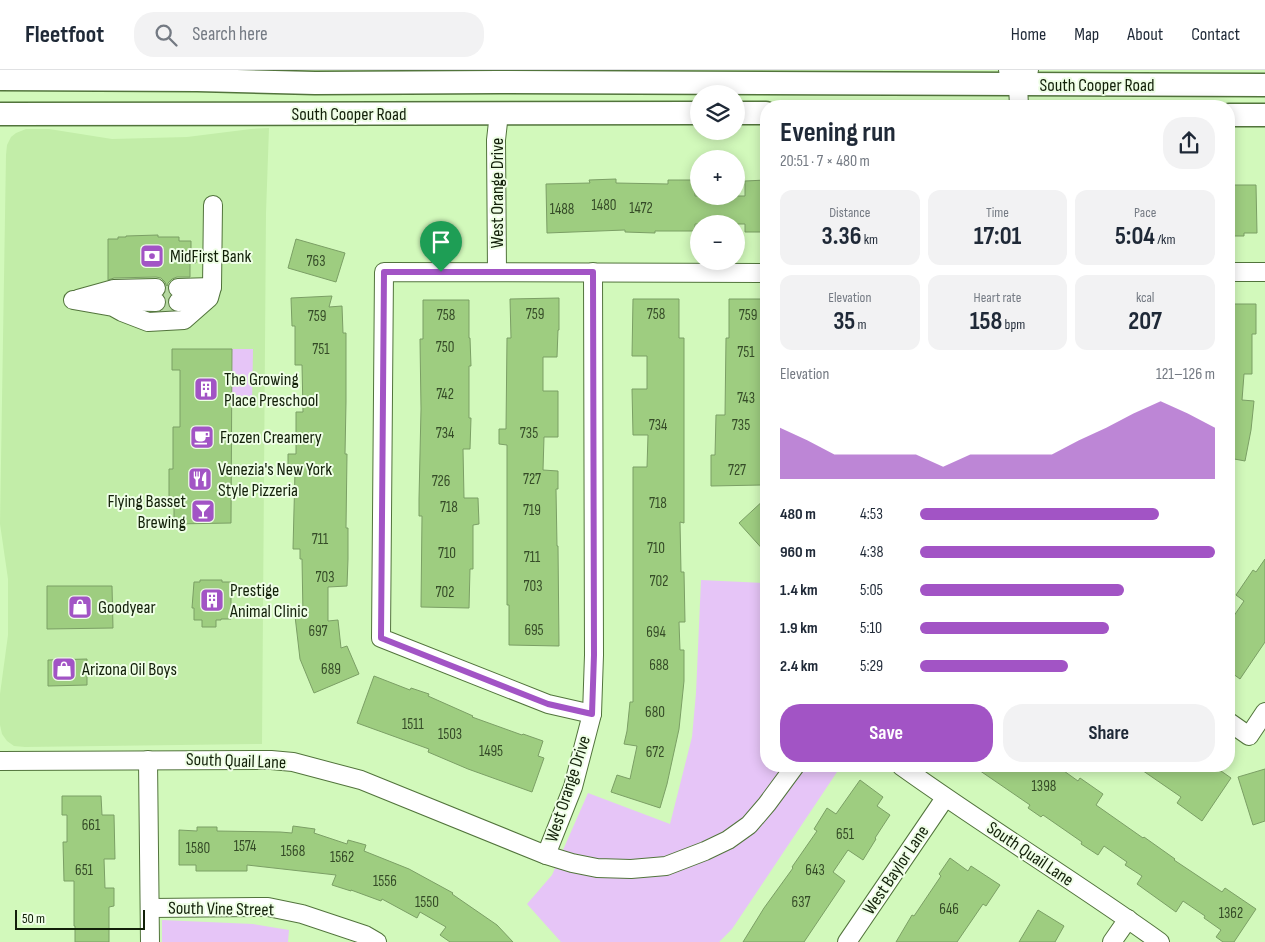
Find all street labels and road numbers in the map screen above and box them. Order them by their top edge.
street label: South Cooper Road [1040,75,1154,96]
street label: South Cooper Road [292,104,406,125]
street label: West Orange Drive [487,138,508,248]
street label: West Orange Drive [541,733,595,845]
street label: South Quail Lane [186,749,286,773]
street label: South Quail Lane [983,817,1077,891]
street label: West Baylor Lane [859,822,933,918]
street label: South Vine Street [168,898,275,920]

